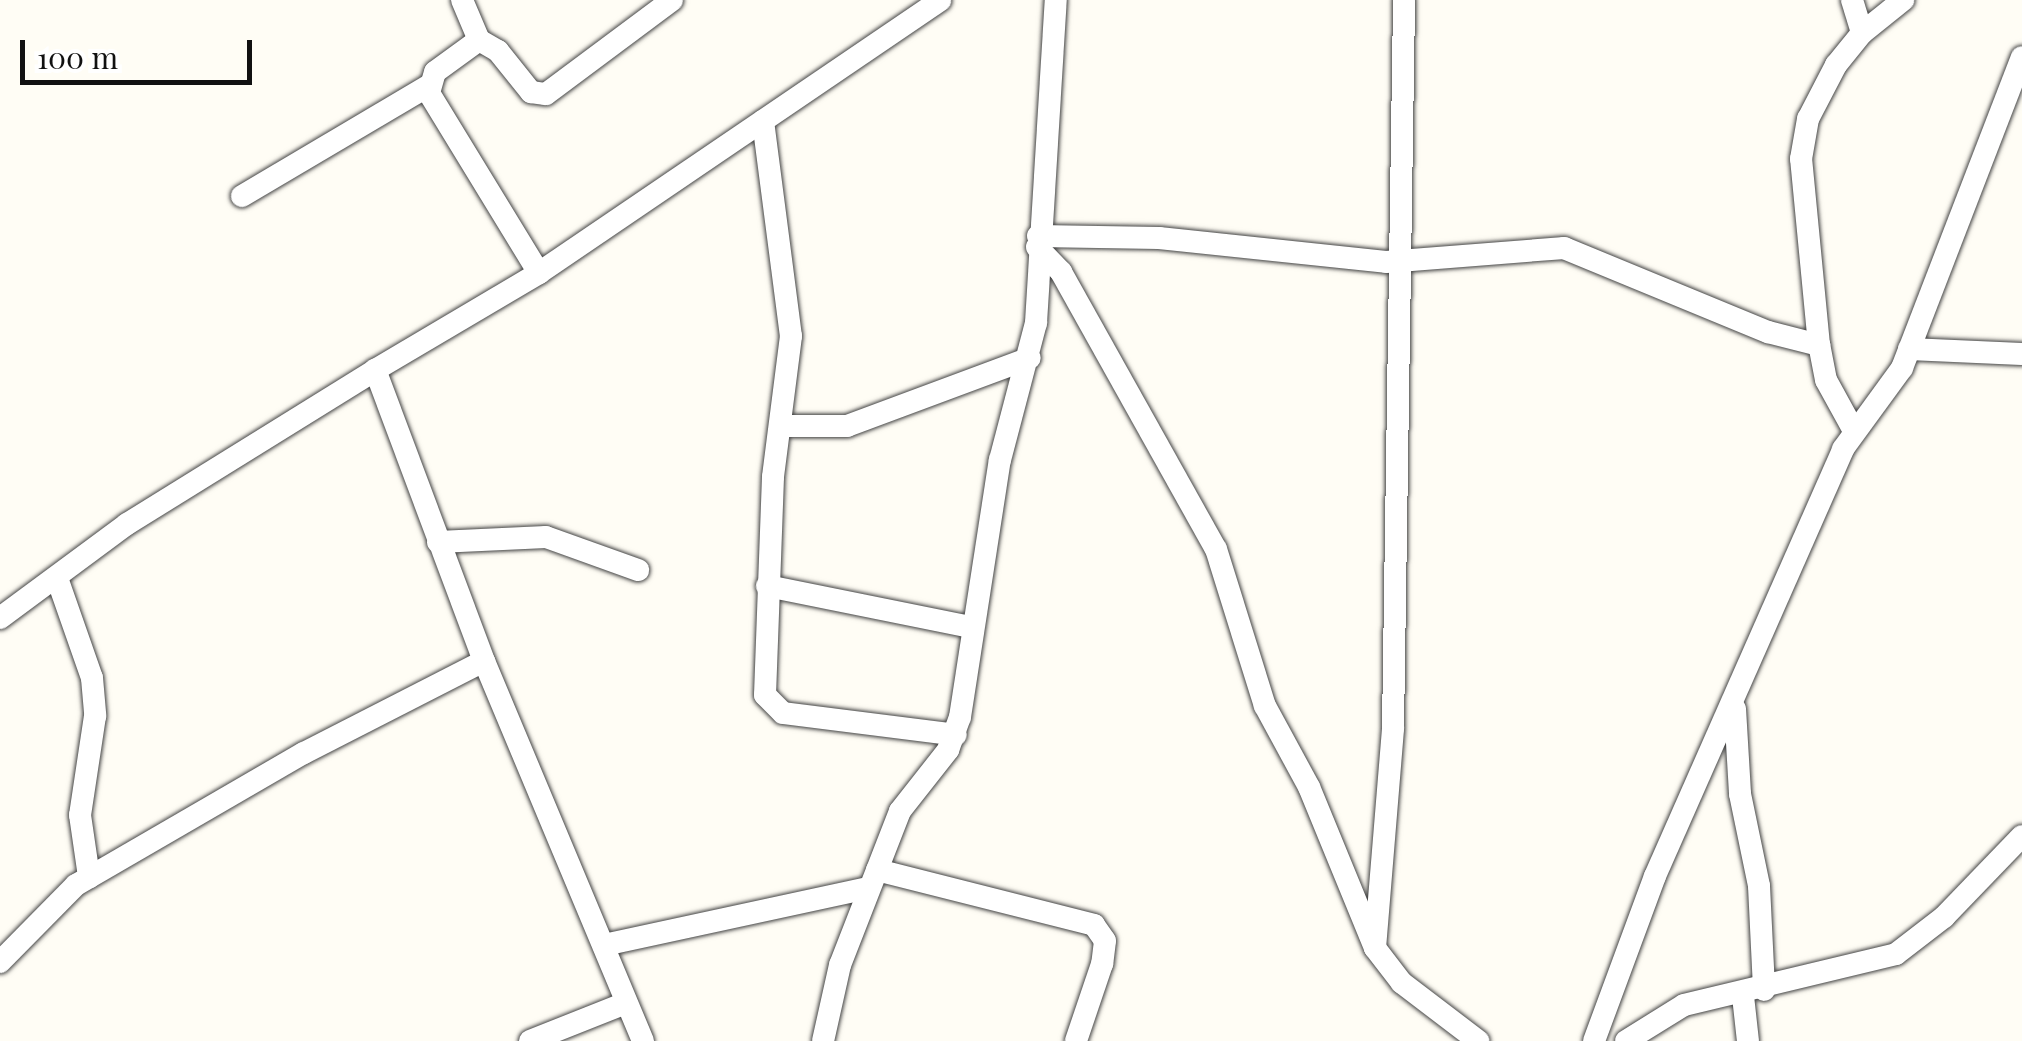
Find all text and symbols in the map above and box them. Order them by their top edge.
scale bar [25,20,258,82]
text: 100 m [37,37,118,77]

